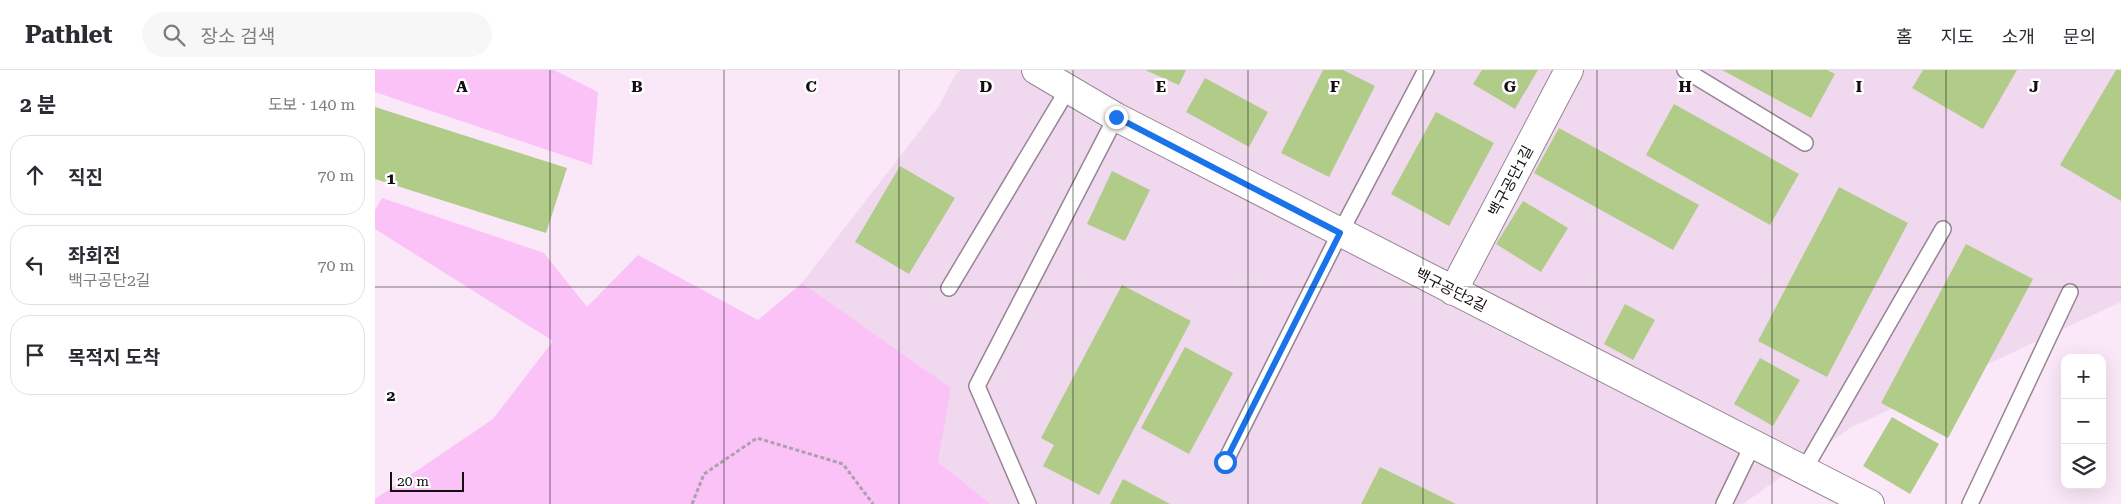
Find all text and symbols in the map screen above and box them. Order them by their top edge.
search box [142,12,492,57]
text: Pathlet [25,21,112,49]
icon: search [160,21,188,49]
text: 장소 검색 [200,25,275,48]
text: 홈 [1896,26,1913,47]
text: 지도 [1941,26,1974,47]
text: 소개 [2002,26,2035,47]
text: 문의 [2063,26,2096,47]
text: A [456,77,468,96]
text: B [631,77,643,96]
text: C [805,77,817,96]
text: D [980,77,993,96]
text: E [1156,77,1166,96]
text: F [1330,77,1340,96]
text: G [1504,77,1517,96]
text: H [1678,77,1692,96]
text: I [1856,77,1862,96]
text: J [2029,77,2039,96]
text: 2 분 [20,93,56,117]
text: 도보 · 140 m [268,95,355,114]
route end [1105,106,1128,129]
street label: 백구공단1길 [1485,143,1537,219]
icon: ahead [21,161,49,189]
text: 직진 [68,166,103,189]
text: 70 m [317,166,354,185]
text: 1 [387,169,396,188]
text: 좌회전 [68,244,120,267]
icon: left [21,251,49,279]
text: 70 m [317,256,354,275]
street label: 백구공단2길 [1412,264,1490,316]
text: 백구공단2길 [68,271,151,290]
icon: arrive [21,341,49,369]
text: 목적지 도착 [68,346,160,369]
map controls [2061,354,2106,489]
button: + [2061,354,2106,399]
text: 2 [387,386,396,405]
button: − [2061,399,2106,444]
button: layers [2061,444,2106,489]
route start [1214,451,1237,474]
scale bar [390,469,464,492]
text: 20 m [397,473,429,489]

